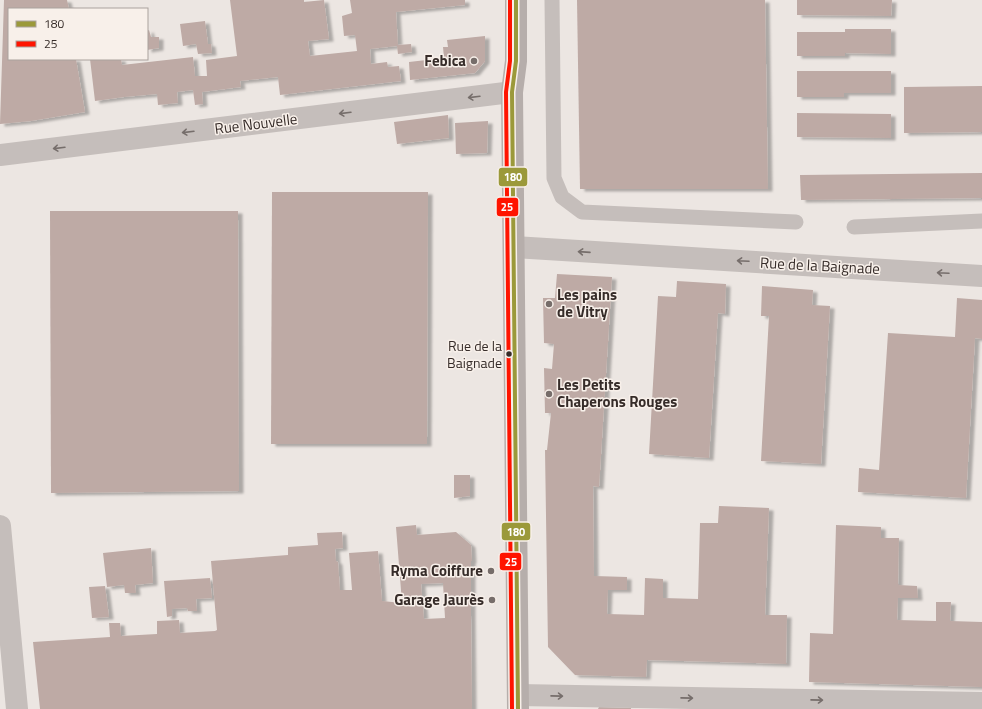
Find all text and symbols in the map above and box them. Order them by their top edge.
legend [8,8,148,60]
text: 180 [44,14,64,33]
text: 25 [44,34,58,53]
place label: Febica [424,49,466,72]
marker: Febica [469,56,479,66]
one-way arrow [468,93,481,101]
street label: Rue Nouvelle [213,107,299,140]
one-way arrow [339,109,352,117]
one-way arrow [182,128,195,136]
one-way arrow [53,144,66,152]
line badge: 180 [498,167,528,187]
text: 180 [504,169,522,185]
line badge: 25 [496,197,519,217]
text: 25 [501,199,513,215]
one-way arrow [578,248,591,255]
street label: Rue de la Baignade [760,251,881,280]
one-way arrow [737,258,750,265]
one-way arrow [937,270,950,277]
place label: Les pains de Vitry [557,283,617,323]
marker: Les pains de Vitry [544,299,554,309]
place label: Rue de la Baignade [447,335,502,373]
marker: Rue de la Baignade [504,349,514,359]
place label: Les Petits Chaperons Rouges [557,373,677,413]
marker: Les Petits Chaperons Rouges [544,389,554,399]
line badge: 180 [501,522,531,541]
text: 180 [507,524,525,540]
line badge: 25 [499,552,522,571]
text: 25 [505,554,517,570]
place label: Ryma Coiffure [391,559,483,582]
marker: Ryma Coiffure [486,566,496,576]
place label: Garage Jaurès [394,588,484,611]
marker: Garage Jaurès [487,595,497,605]
one-way arrow [550,692,563,700]
one-way arrow [680,694,693,702]
one-way arrow [810,697,823,704]

